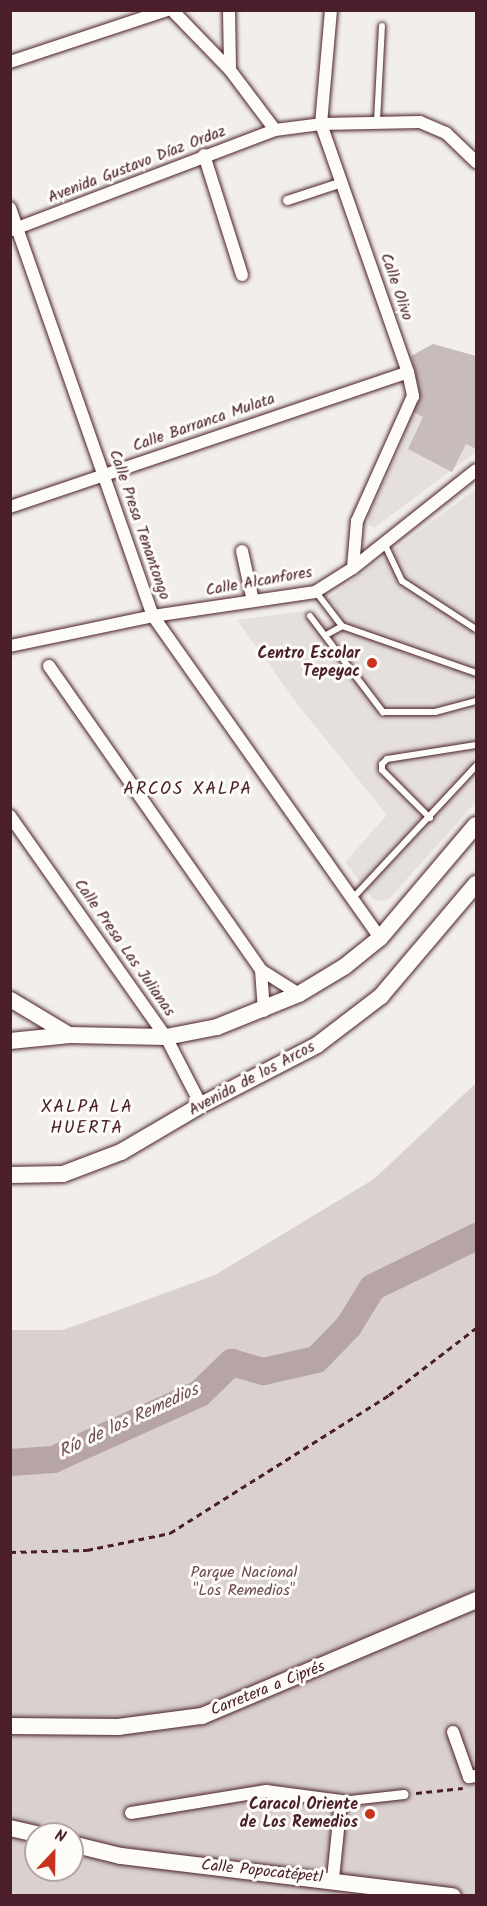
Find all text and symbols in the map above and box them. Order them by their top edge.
street label: Avenida Gustavo Díaz Ordaz [45,122,229,208]
street label: Calle Olivo [376,251,416,323]
street label: Calle Barranca Mulata [130,390,278,456]
street label: Calle Presa Tenantongo [104,447,174,603]
street label: Calle Alcanfores [204,563,314,601]
place label: Centro Escolar Tepeyac [257,644,360,682]
marker: Centro Escolar Tepeyac [365,656,379,670]
district label: ARCOS XALPA [123,779,253,801]
street label: Calle Presa Las Julianas [69,876,179,1020]
street label: Avenida de los Arcos [186,1038,318,1120]
district label: XALPA LA HUERTA [41,1098,133,1140]
water label: Río de los Remedios [56,1380,202,1464]
park label: Parque Nacional "Los Remedios" [191,1563,297,1601]
street label: Carretera a Ciprés [208,1657,328,1721]
place label: Caracol Oriente de Los Remedios [240,1795,358,1833]
marker: Caracol Oriente de Los Remedios [363,1807,377,1821]
north arrow [24,1822,84,1882]
text: N [51,1823,70,1850]
street label: Calle Popocatépetl [200,1856,324,1888]

